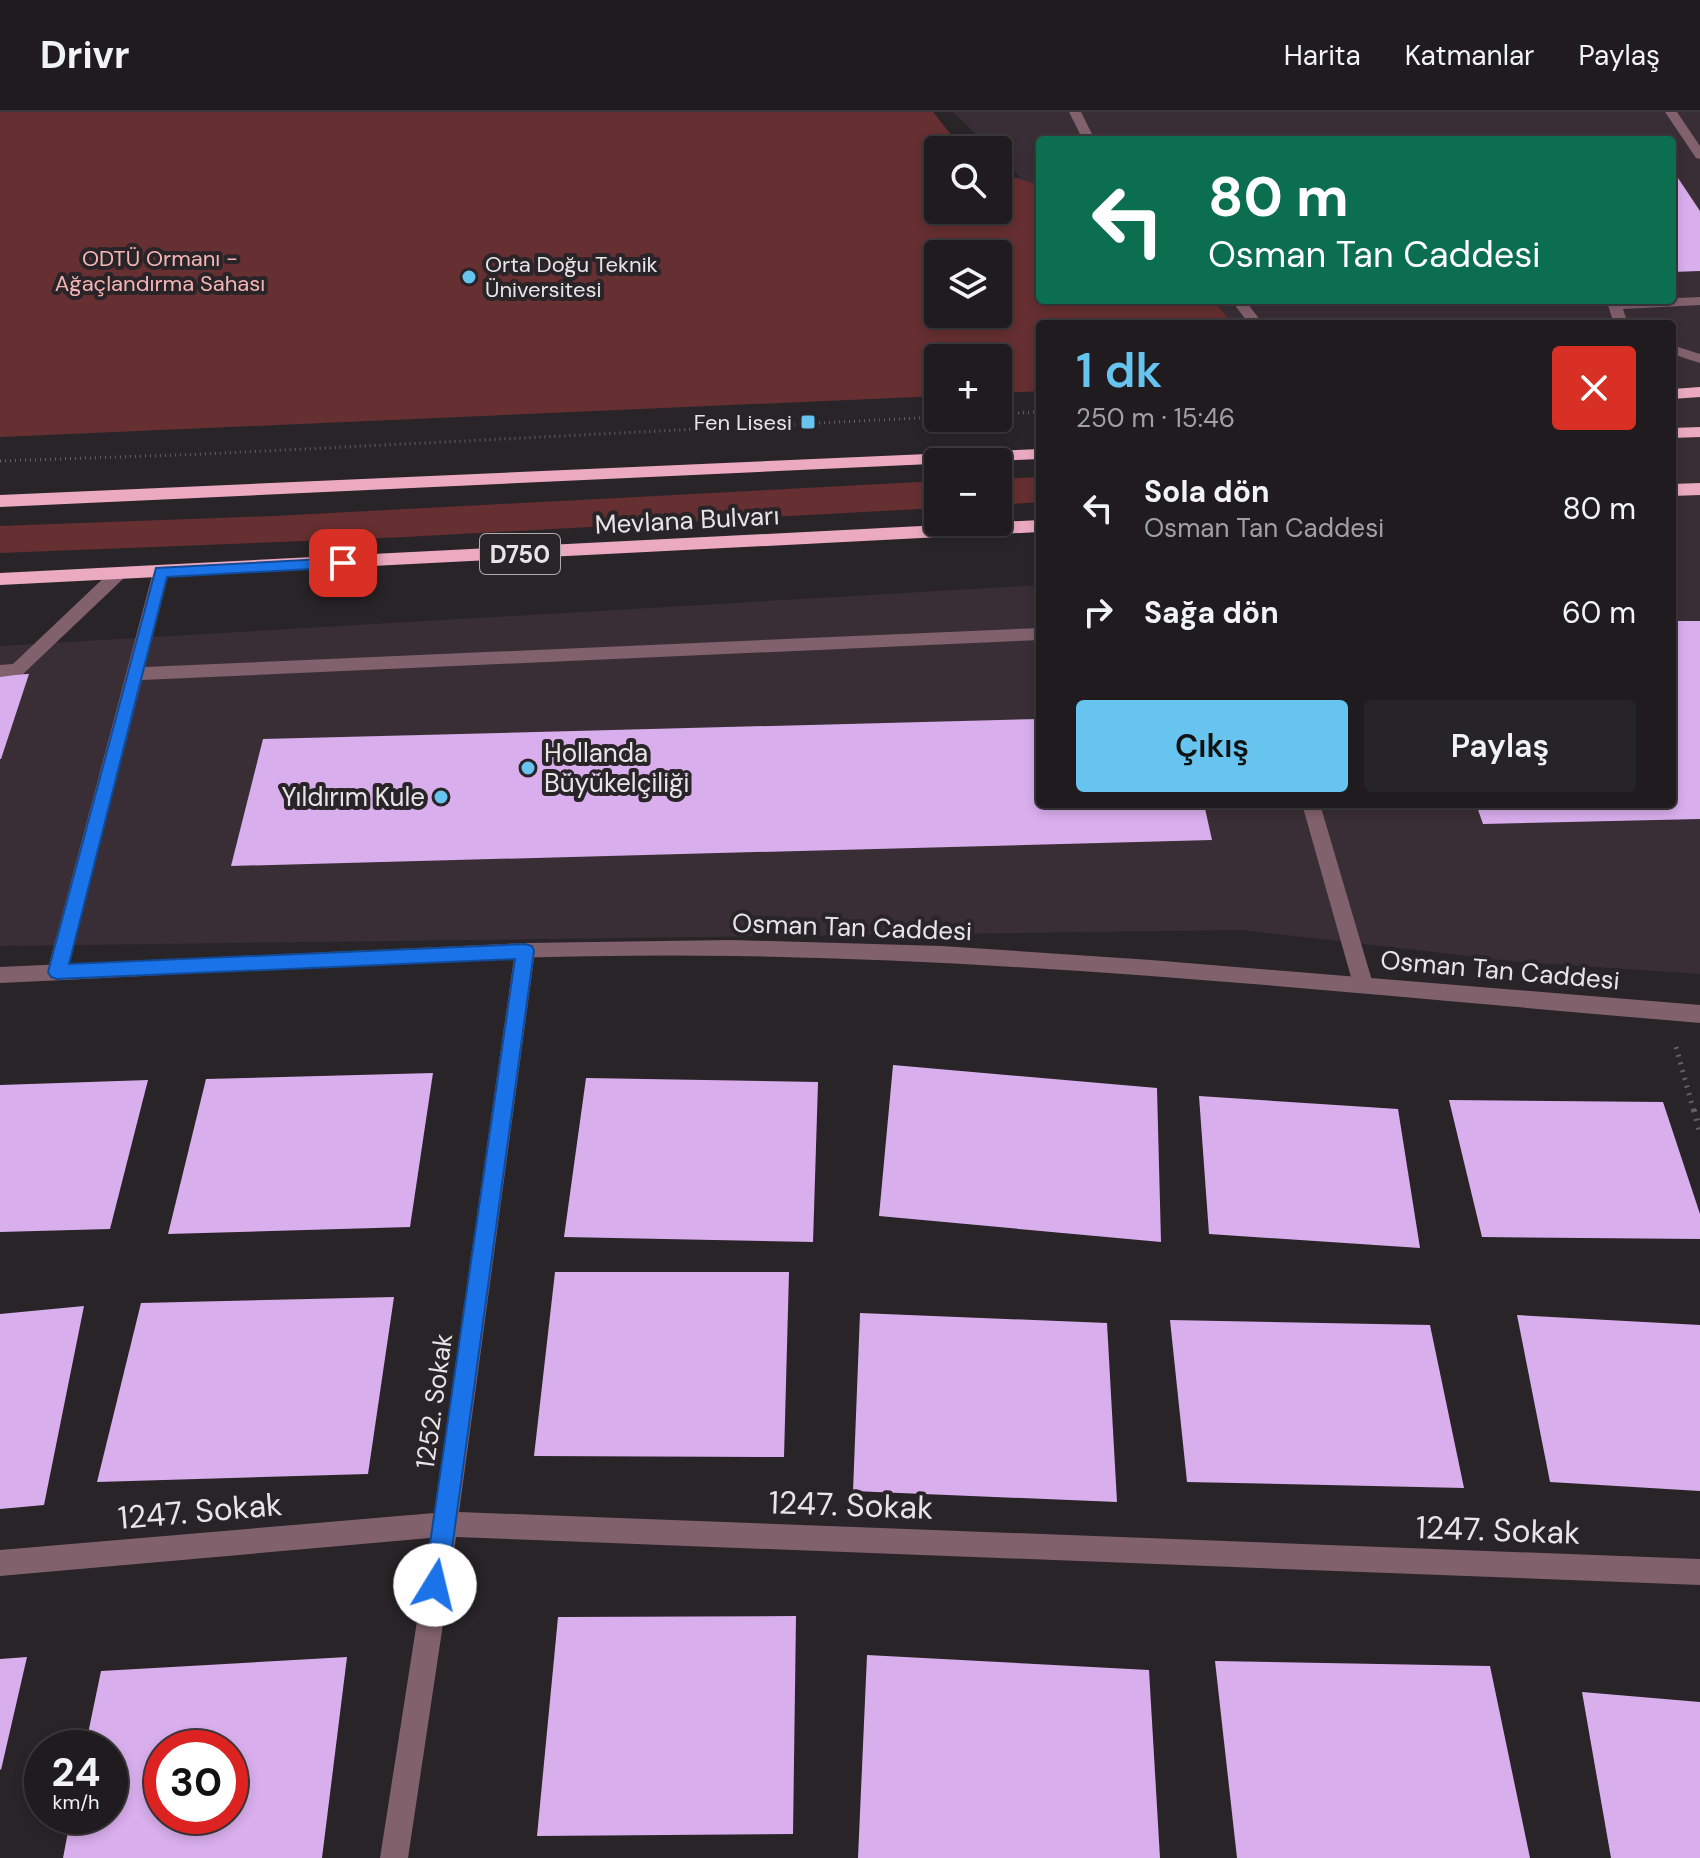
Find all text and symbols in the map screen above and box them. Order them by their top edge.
text: Drivr [40,30,130,80]
text: Harita [1284,37,1361,74]
text: Katmanlar [1405,37,1534,74]
text: Paylaş [1578,37,1660,74]
map controls [924,136,1012,536]
button: search [924,136,1012,224]
text: 80 m [1208,160,1349,233]
icon: left [1076,168,1180,272]
text: Osman Tan Caddesi [1208,231,1540,278]
button: layers [924,240,1012,328]
park label: ODTÜ Ormanı - Ağaçlandırma Sahası [55,244,265,298]
place label: Orta Doğu Teknik Üniversitesi [485,250,658,304]
marker: Orta Doğu Teknik Üniversitesi [460,268,478,286]
text: 1 dk [1076,339,1162,402]
button: + [924,344,1012,432]
button: close [1552,346,1636,430]
text: 250 m · 15:46 [1076,401,1235,435]
place label: Fen Lisesi [694,408,792,437]
marker: Fen Lisesi [799,413,817,431]
button: − [924,448,1012,536]
text: Sola dön [1144,472,1270,511]
icon: left [1076,486,1120,530]
text: 80 m [1563,489,1636,528]
street label: Mevlana Bulvarı [594,498,780,542]
text: Osman Tan Caddesi [1144,511,1384,545]
pin [309,529,377,597]
road number: D750 [480,534,560,574]
icon: arrive [321,541,365,585]
icon: right [1076,590,1120,634]
text: Sağa dön [1144,593,1279,632]
text: 60 m [1562,593,1636,632]
button: Çıkış [1076,700,1348,792]
button: Paylaş [1364,700,1636,792]
place label: Hollanda Büyükelçiliği [544,736,689,800]
marker: Hollanda Büyükelçiliği [519,759,537,777]
place label: Yıldırım Kule [282,780,425,814]
marker: Yıldırım Kule [432,788,450,806]
street label: Osman Tan Caddesi [731,906,973,948]
street label: Osman Tan Caddesi [1379,943,1621,997]
street label: 1252. Sokak [408,1331,460,1471]
street label: 1247. Sokak [768,1481,934,1529]
street label: 1247. Sokak [116,1483,284,1539]
street label: 1247. Sokak [1415,1506,1581,1554]
position arrow [393,1543,477,1627]
speed limit sign: 30 [144,1730,248,1834]
text: 24 [52,1746,100,1798]
text: km/h [52,1789,100,1815]

